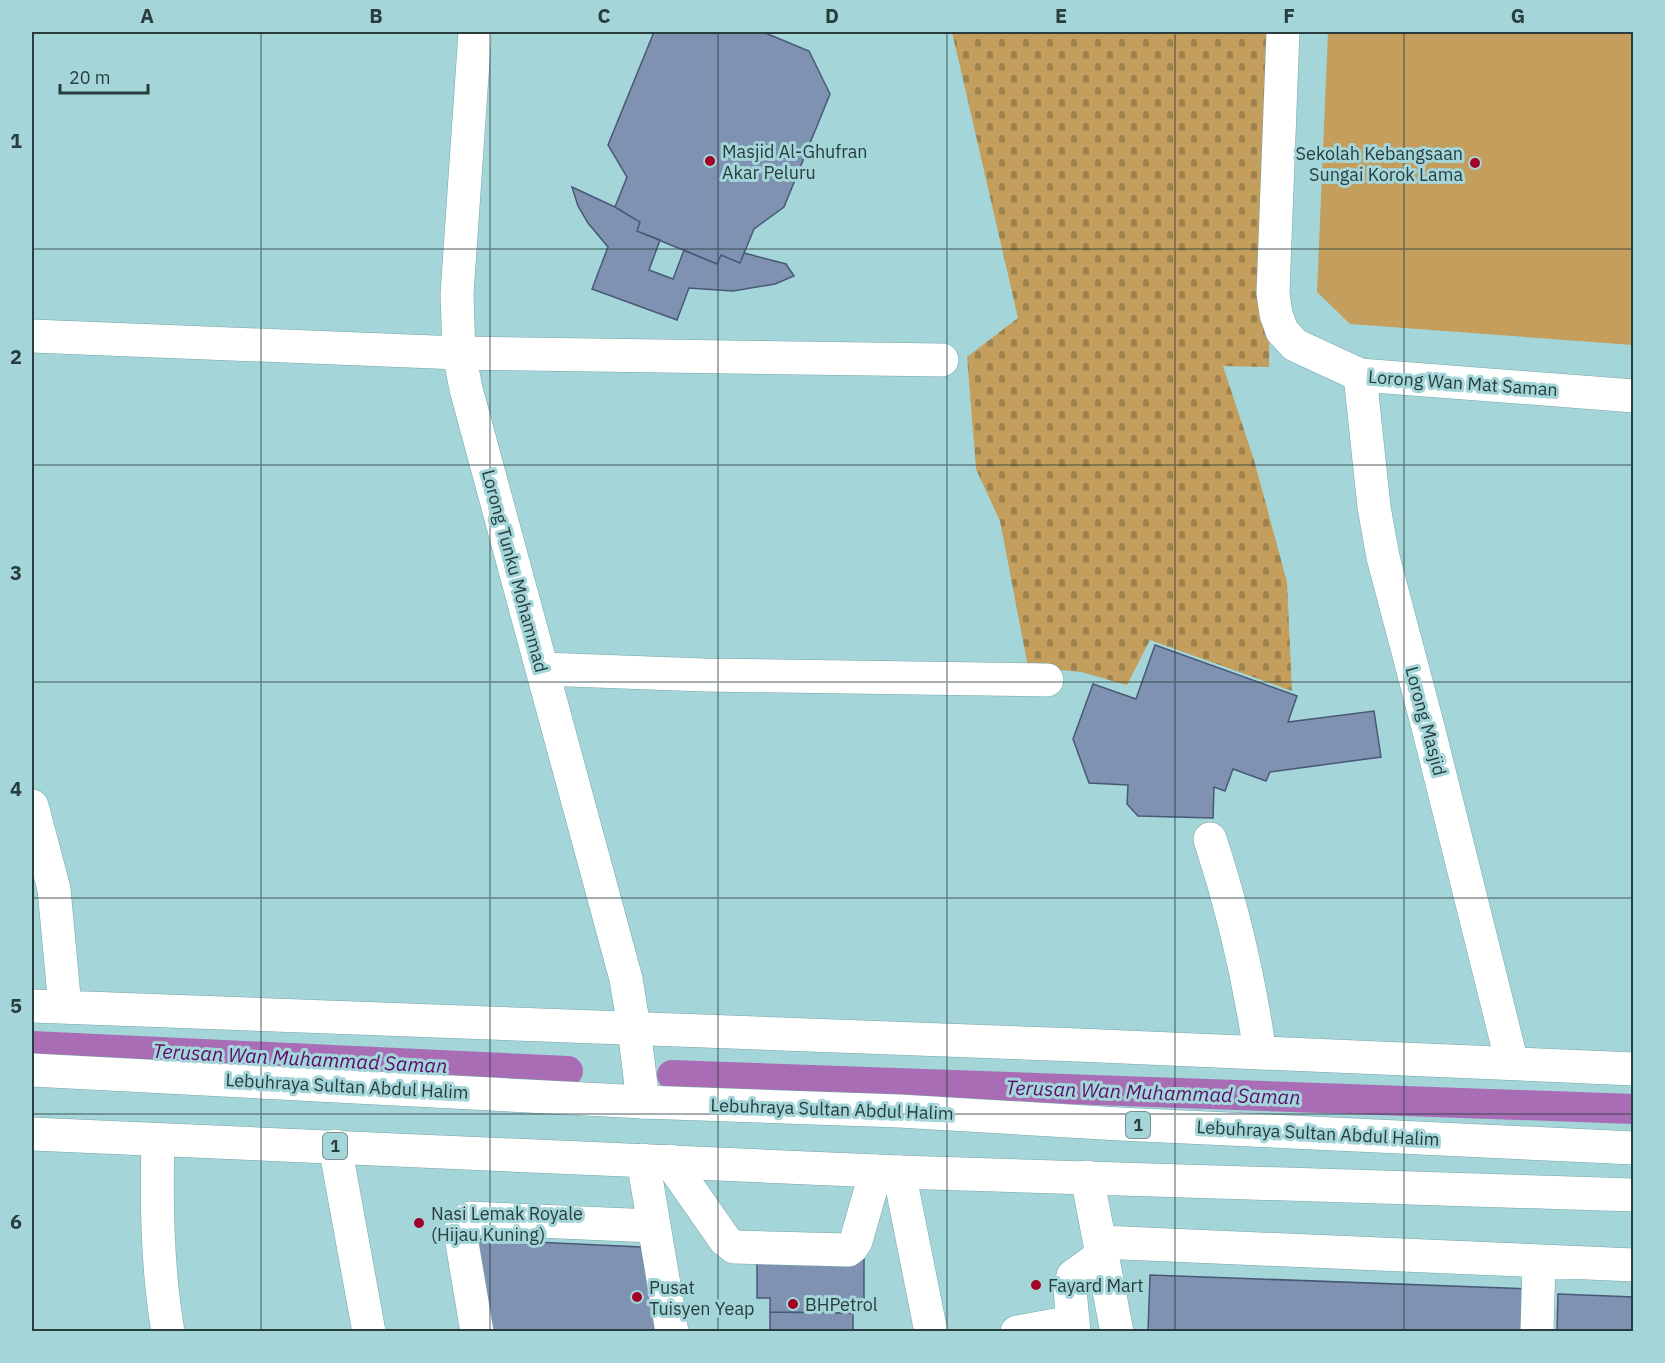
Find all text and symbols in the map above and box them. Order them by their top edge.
text: A [140,2,154,29]
text: B [369,2,383,29]
text: C [597,2,611,29]
text: D [825,2,839,29]
text: E [1055,2,1067,29]
text: F [1283,2,1295,29]
text: G [1511,2,1525,29]
scale bar [60,57,148,95]
text: 20 m [69,66,111,89]
text: 1 [10,127,22,154]
place label: Masjid Al-Ghufran Akar Peluru [722,140,868,184]
place label: Sekolah Kebangsaan Sungai Korok Lama [1296,142,1463,186]
marker: Masjid Al-Ghufran Akar Peluru [703,154,717,168]
marker: Sekolah Kebangsaan Sungai Korok Lama [1468,156,1482,170]
text: 2 [10,343,22,370]
street label: Lorong Wan Mat Saman [1367,365,1559,401]
street label: Lorong Tunku Mohammad [477,467,553,675]
text: 3 [10,559,22,586]
street label: Lorong Masjid [1400,664,1452,778]
text: 4 [10,775,22,802]
text: 5 [10,992,22,1019]
water label: Terusan Wan Muhammad Saman [152,1037,448,1079]
street label: Lebuhraya Sultan Abdul Halim [225,1068,469,1104]
water label: Terusan Wan Muhammad Saman [1005,1073,1301,1111]
street label: Lebuhraya Sultan Abdul Halim [710,1093,954,1125]
road number: 1 [1126,1112,1150,1138]
street label: Lebuhraya Sultan Abdul Halim [1196,1115,1440,1151]
road number: 1 [323,1133,347,1159]
place label: Nasi Lemak Royale (Hijau Kuning) [431,1202,583,1246]
text: 6 [10,1208,22,1235]
marker: Nasi Lemak Royale (Hijau Kuning) [412,1216,426,1230]
place label: Fayard Mart [1048,1274,1144,1297]
place label: Pusat Tuisyen Yeap [649,1276,755,1320]
marker: Fayard Mart [1029,1278,1043,1292]
marker: Pusat Tuisyen Yeap [630,1290,644,1304]
place label: BHPetrol [805,1293,878,1316]
marker: BHPetrol [786,1297,800,1311]

